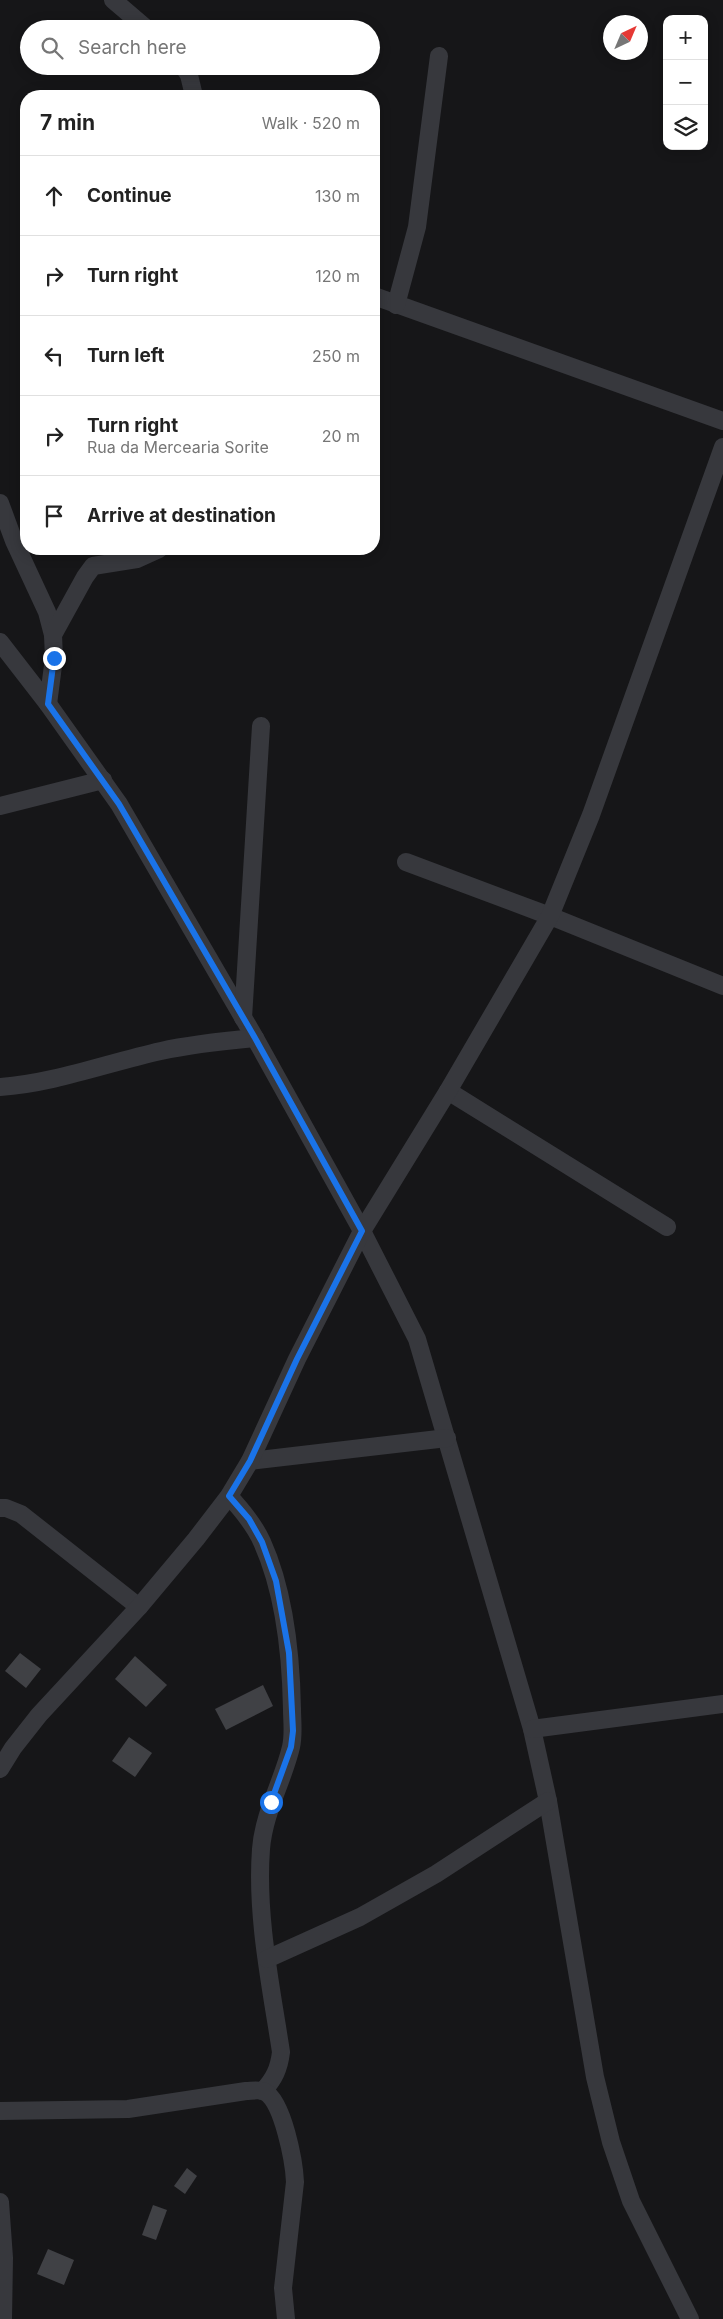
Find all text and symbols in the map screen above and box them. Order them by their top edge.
north arrow [603,15,648,60]
map controls [663,15,708,150]
button: + [663,15,708,60]
search box [20,20,380,75]
icon: search [38,34,66,62]
text: Search here [78,36,187,59]
button: − [663,60,708,105]
button: layers [663,105,708,150]
text: 7 min [40,110,95,135]
text: Walk · 520 m [262,113,360,133]
icon: ahead [40,182,68,210]
text: Continue [87,184,172,207]
text: 130 m [315,186,360,206]
icon: right [40,262,68,290]
text: Turn right [87,264,178,287]
text: 120 m [315,266,360,286]
icon: left [40,342,68,370]
text: Turn left [87,344,165,367]
text: 250 m [312,346,360,366]
text: Turn right [87,414,178,437]
icon: right [40,422,68,450]
text: 20 m [322,426,360,446]
text: Rua da Mercearia Sorite [87,437,269,457]
icon: arrive [40,502,68,530]
text: Arrive at destination [87,504,276,527]
route end [43,647,66,670]
route start [260,1791,283,1814]

